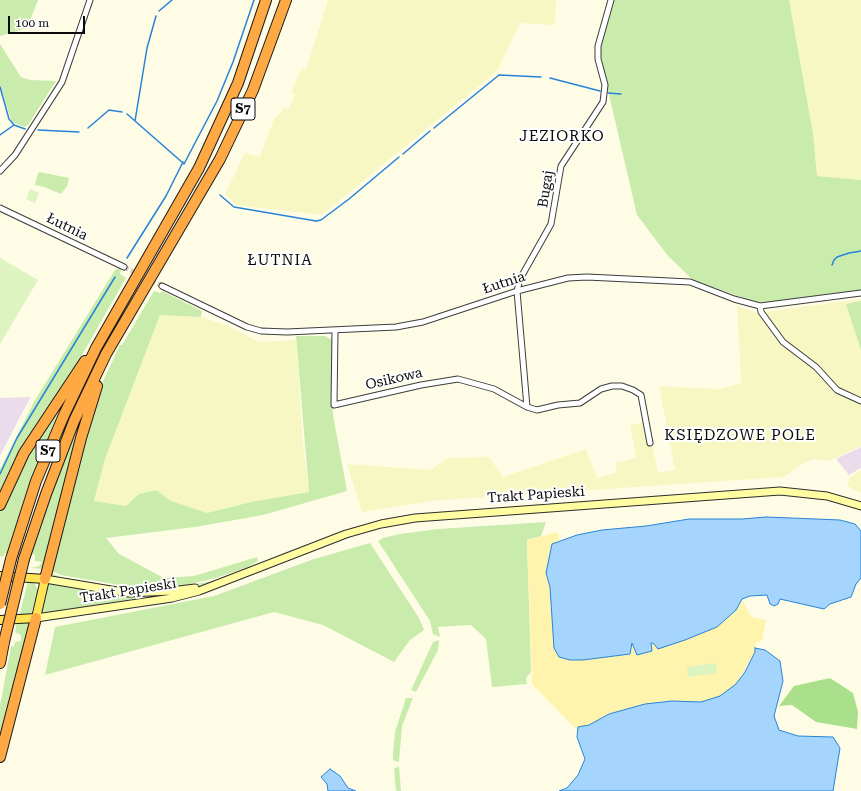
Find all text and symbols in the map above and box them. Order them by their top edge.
scale bar [10,8,87,34]
text: 100 m [15,16,49,30]
road number: S7 [231,98,255,120]
district label: JEZIORKO [519,128,605,146]
street label: Bugaj [535,169,557,209]
street label: Łutnia [44,210,90,244]
district label: ŁUTNIA [247,252,313,270]
street label: Łutnia [481,268,527,298]
street label: Osikowa [364,364,424,394]
district label: KSIĘDZOWE POLE [664,427,816,445]
road number: S7 [36,440,60,462]
street label: Trakt Papieski [487,483,585,507]
street label: Trakt Papieski [78,575,178,607]

